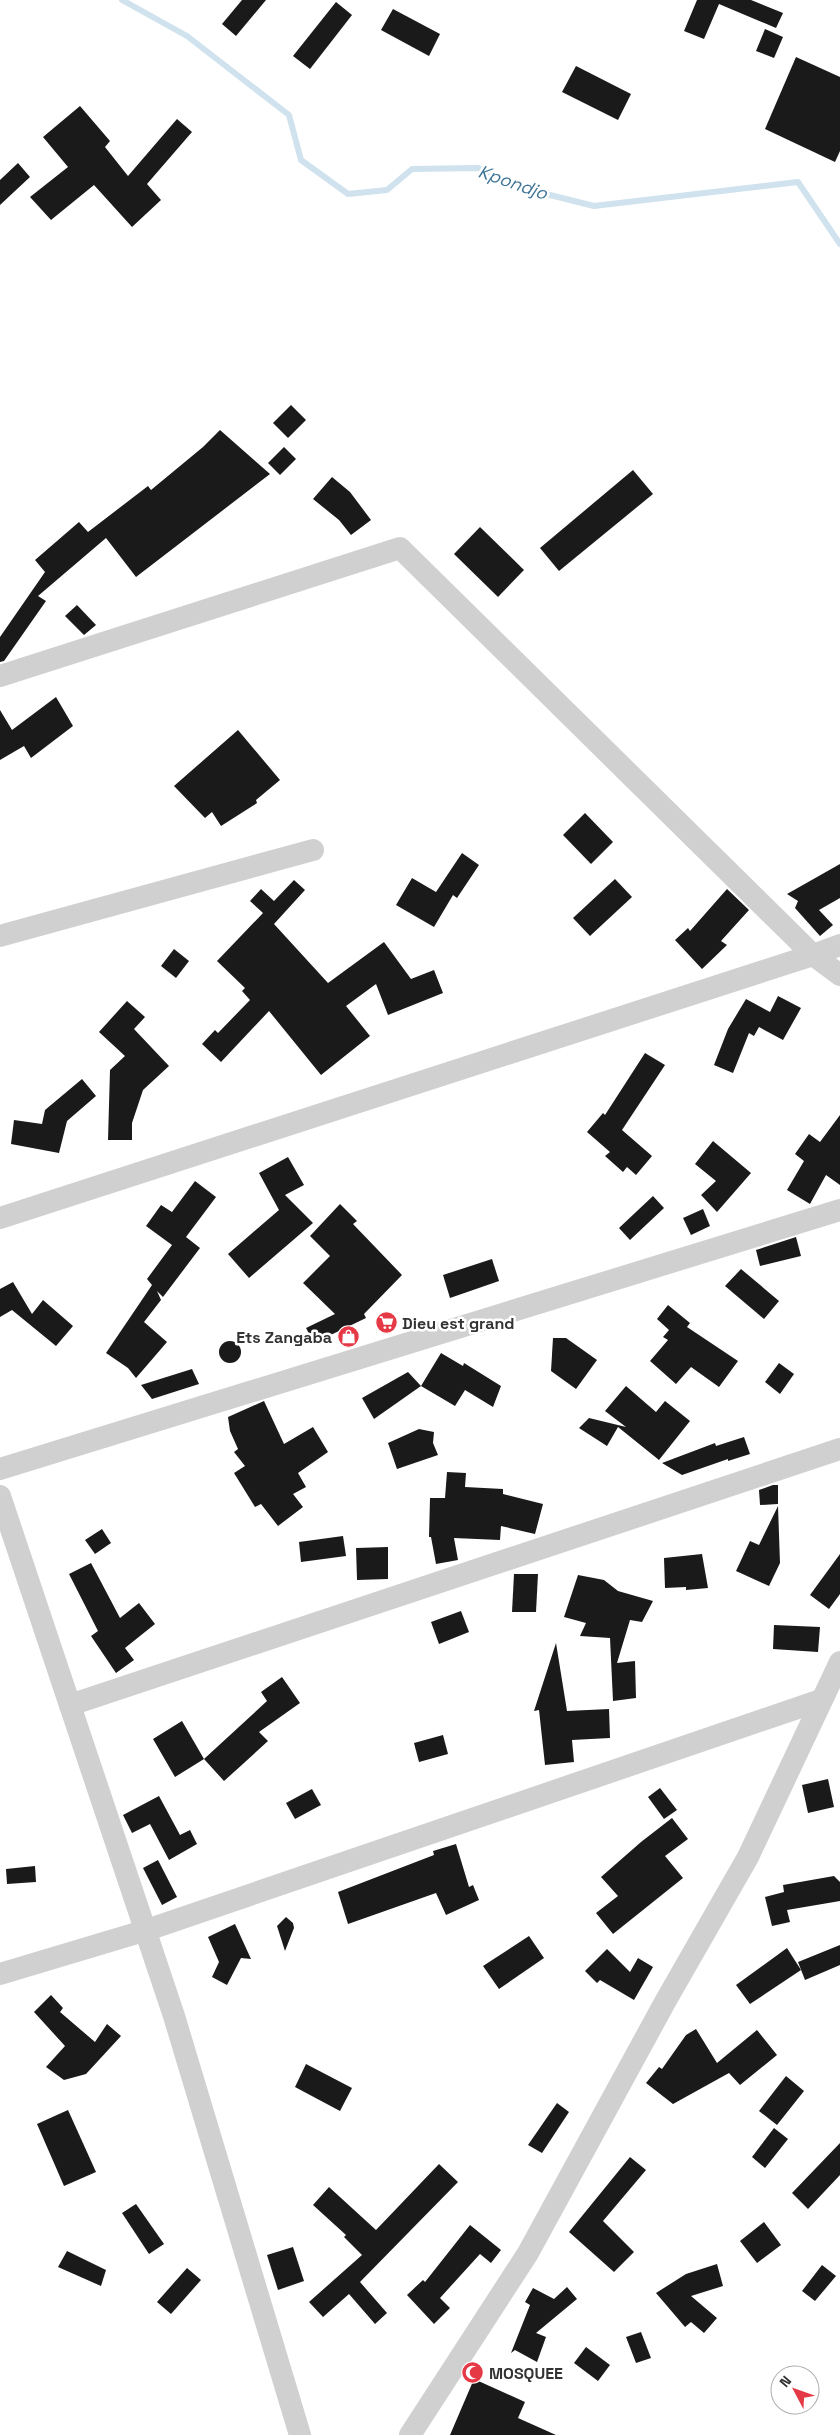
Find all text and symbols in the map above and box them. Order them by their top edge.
water label: Kpondjo [475,159,552,205]
supermarket icon: Dieu est grand [374,1311,398,1335]
place label: Dieu est grand [402,1313,515,1334]
shop icon: Ets Zangaba [336,1325,360,1349]
place label: Ets Zangaba [236,1327,332,1348]
mosque icon: MOSQUEE [461,2361,485,2385]
place label: MOSQUEE [489,2363,563,2384]
north arrow [770,2365,820,2415]
text: N [775,2372,795,2391]

